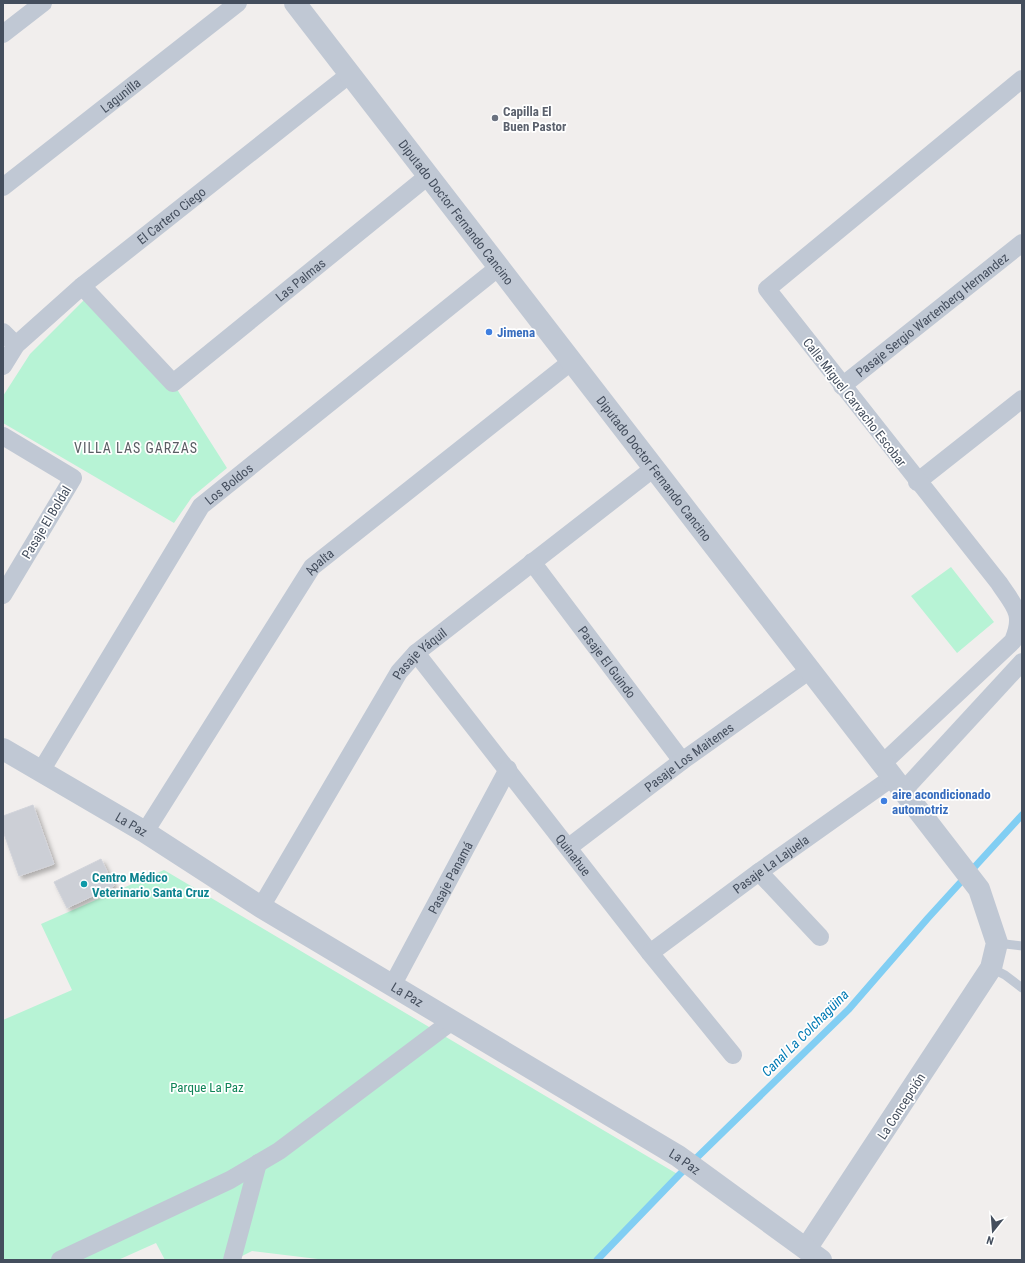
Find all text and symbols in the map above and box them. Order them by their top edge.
street label: Lagunilla [98,75,144,116]
place label: Capilla El Buen Pastor [503,104,567,134]
marker: Capilla El Buen Pastor [490,113,500,123]
street label: Diputado Doctor Fernando Cancino [395,137,517,288]
street label: El Cartero Ciego [134,184,209,247]
street label: Pasaje Sergio Wartenberg Hernandez [853,250,1012,380]
street label: Las Palmas [273,255,329,305]
place label: Jimena [497,325,535,340]
marker: Jimena [484,327,494,337]
street label: Calle Miguel Carvacho Escobar [800,335,909,470]
street label: Diputado Doctor Fernando Cancino [593,393,715,544]
district label: VILLA LAS GARZAS [74,440,198,456]
street label: Los Boldos [202,460,256,508]
street label: Pasaje El Boldal [19,483,74,561]
street label: Apalta [302,546,337,578]
street label: Pasaje El Guindo [575,623,639,701]
street label: Pasaje Yáquil [389,625,450,682]
street label: Pasaje Los Maitenes [642,720,737,795]
place label: aire acondicionado automotriz [892,787,991,817]
marker: aire acondicionado automotriz [879,796,889,806]
street label: La Paz [113,809,150,840]
street label: Quinahue [552,832,594,879]
street label: Pasaje La Lajuela [730,832,812,897]
street label: Pasaje Panamá [425,839,476,916]
place label: Centro Médico Veterinario Santa Cruz [92,870,210,900]
marker: Centro Médico Veterinario Santa Cruz [79,879,89,889]
street label: La Paz [388,980,426,1010]
water label: Canal La Colchagüina [758,986,852,1080]
street label: La Concepción [874,1070,928,1142]
park label: Parque La Paz [170,1080,244,1095]
street label: La Paz [667,1146,703,1178]
north arrow [973,1211,1013,1251]
text: N [985,1233,995,1247]

